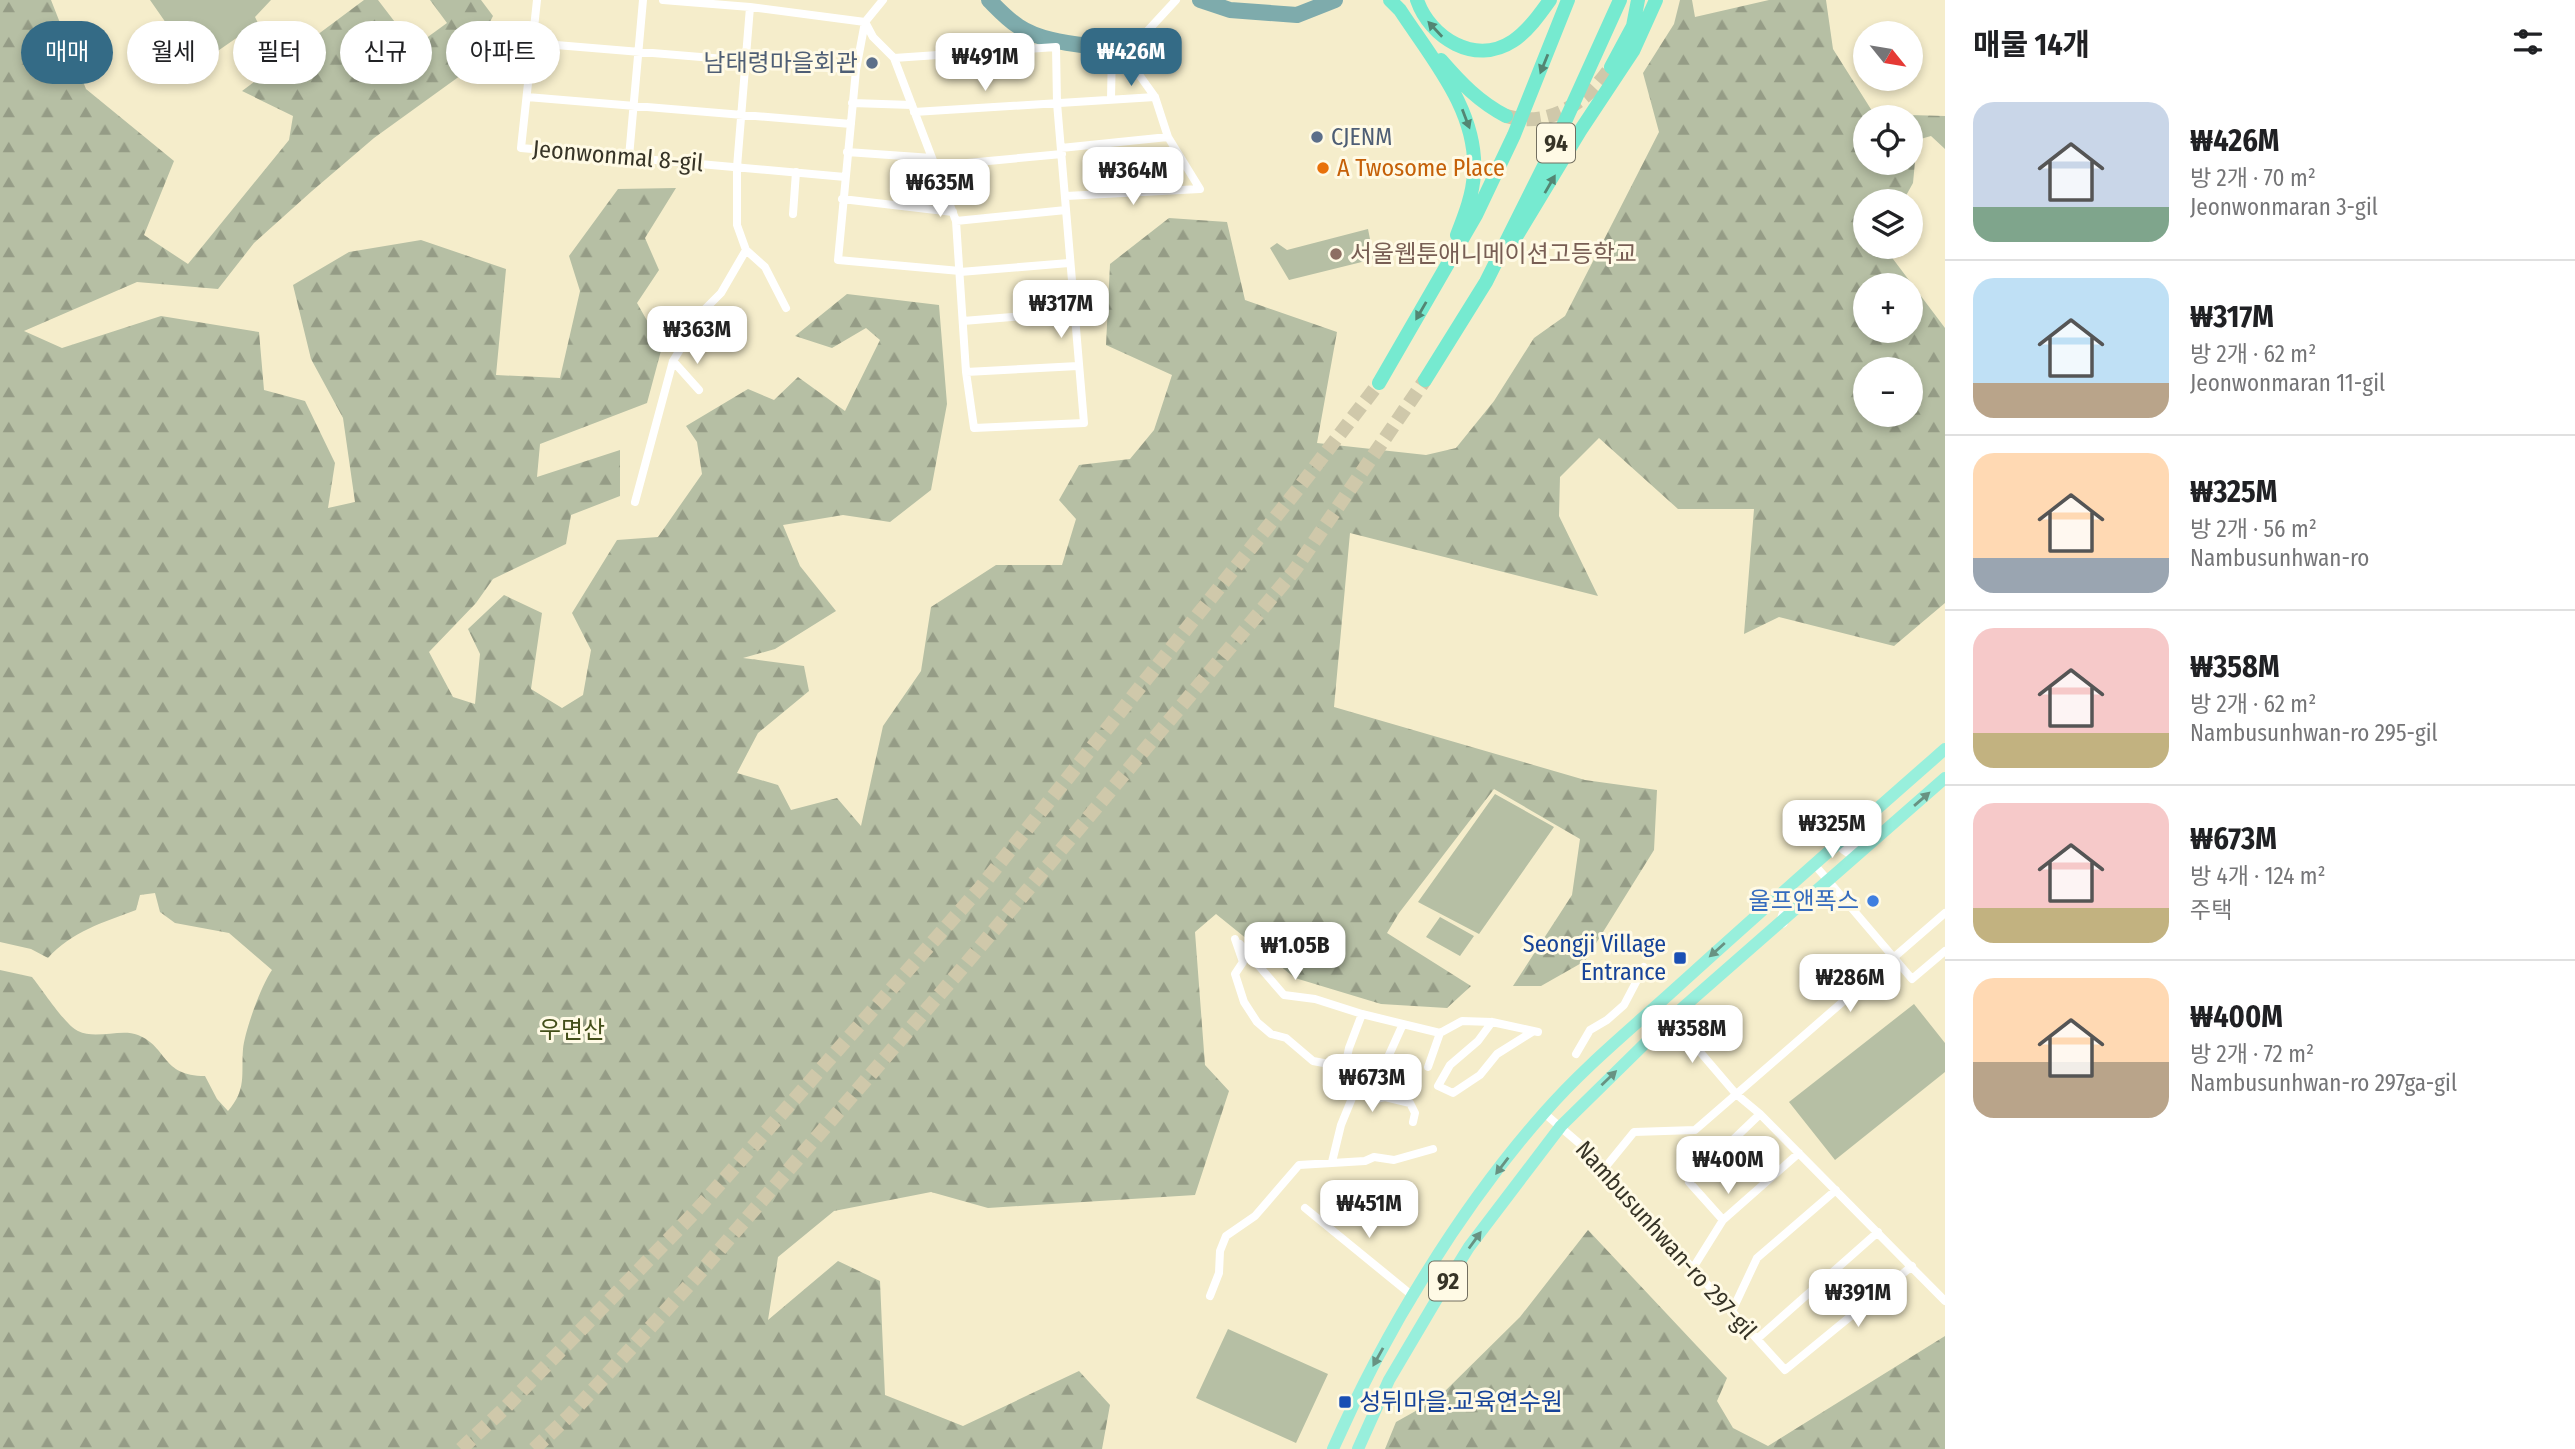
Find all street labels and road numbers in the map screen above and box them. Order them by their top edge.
road number: 94 [1537,124,1575,162]
street label: Jeonwonmal 8-gil [532,135,704,177]
street label: Nambusunhwan-ro 297-gil [1570,1135,1762,1345]
road number: 92 [1429,1262,1467,1300]

